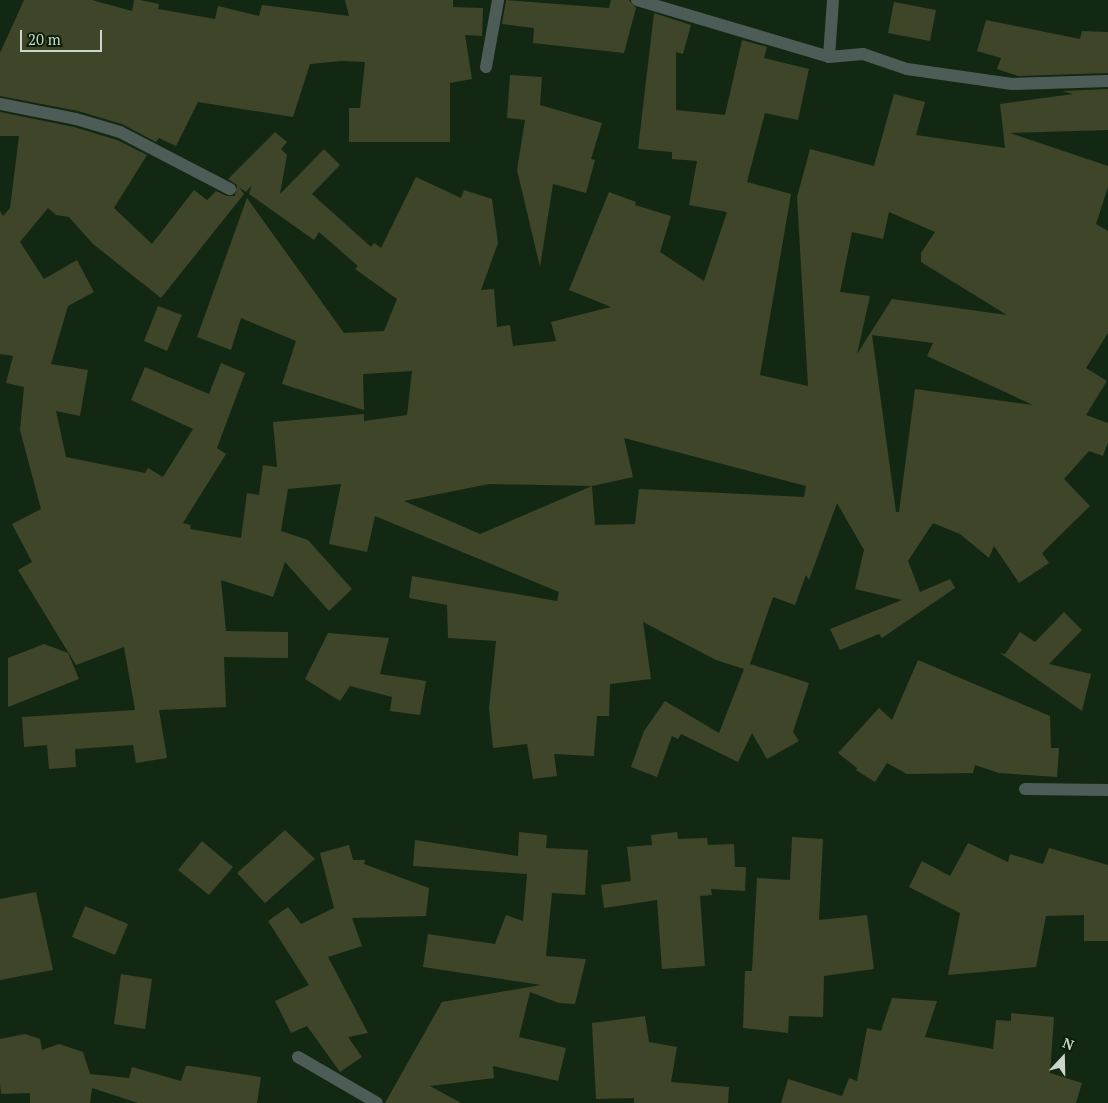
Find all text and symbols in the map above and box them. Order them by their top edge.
scale bar [22,20,105,52]
text: 20 m [28,29,61,49]
north arrow [1038,1033,1088,1083]
text: N [1060,1033,1077,1054]

